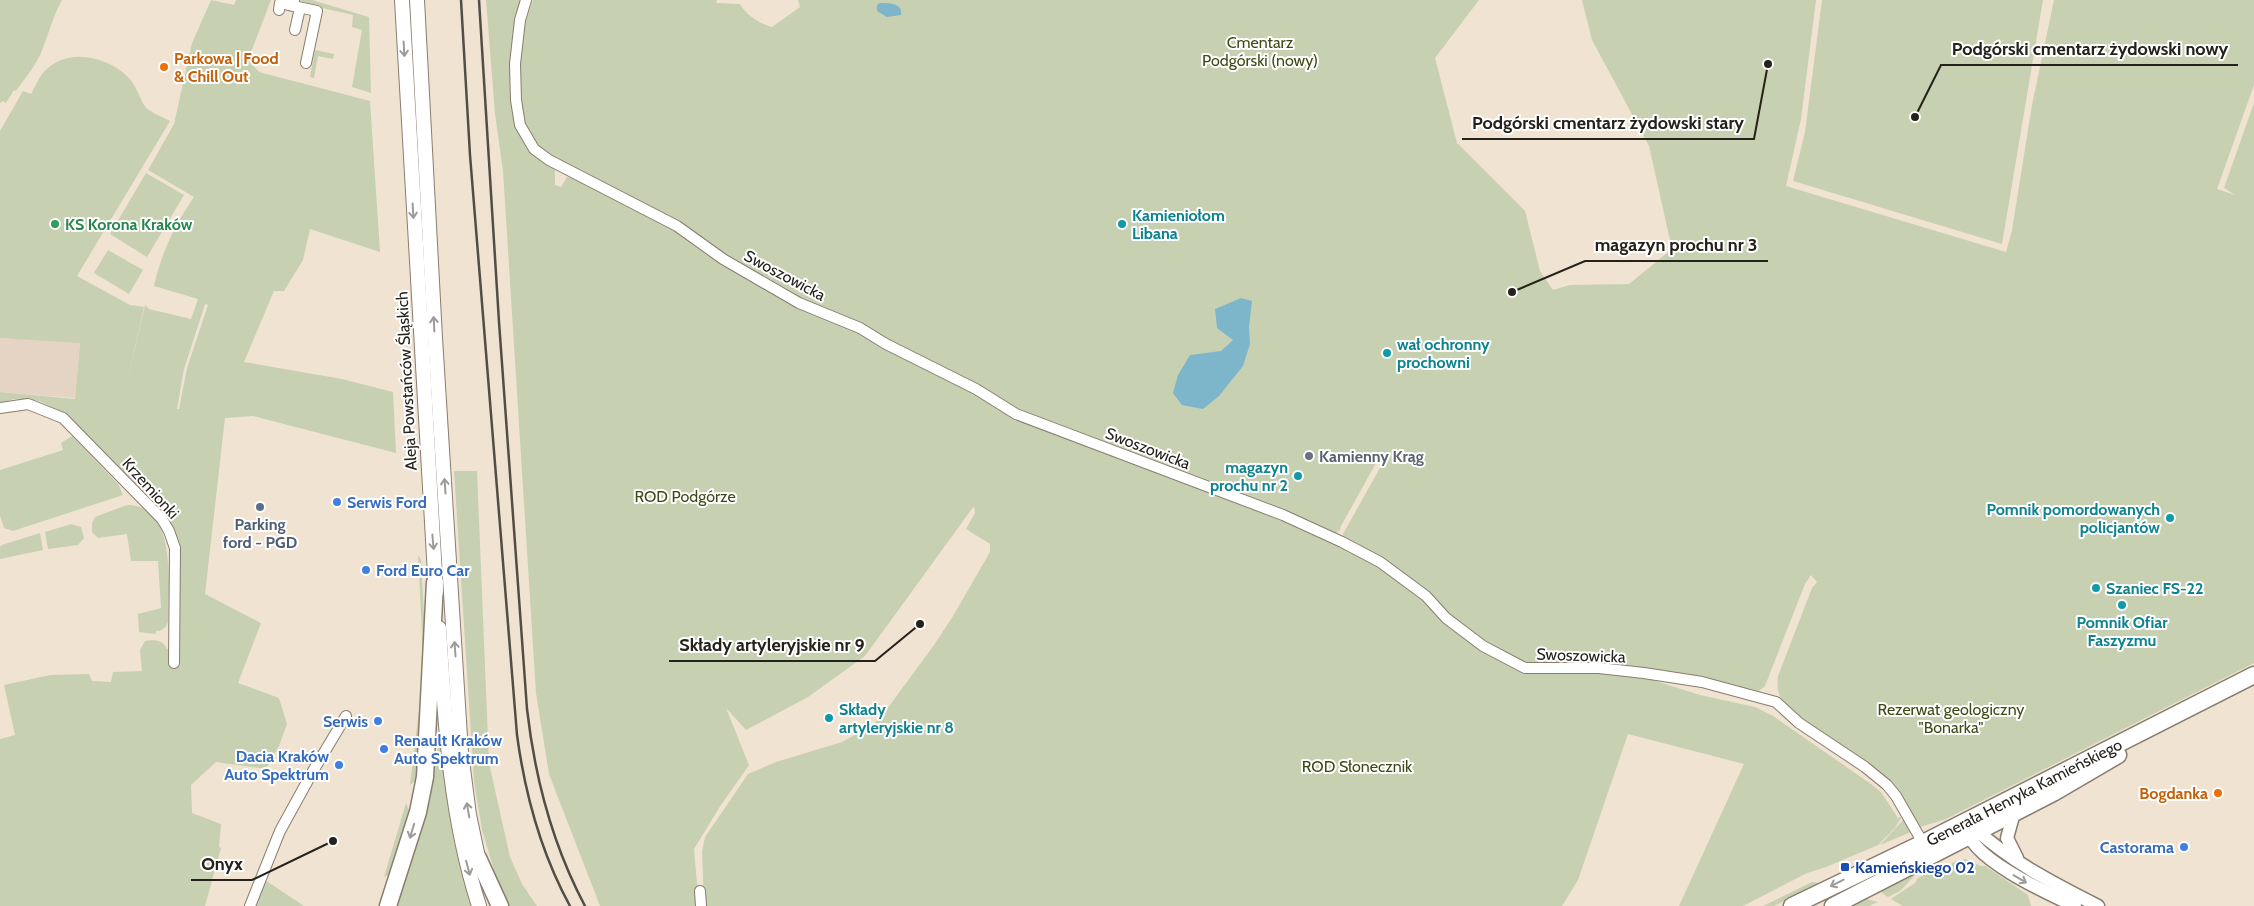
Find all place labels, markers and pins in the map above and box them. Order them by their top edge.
callout: Podgórski cmentarz żydowski nowy [1941,32,2238,65]
place label: Parkowa | Food & Chill Out [174,49,279,86]
marker: Parkowa | Food & Chill Out [158,61,170,73]
callout: Podgórski cmentarz żydowski stary [1462,106,1754,139]
place label: Kamieniołom Libana [1132,206,1225,243]
place label: KS Korona Kraków [65,215,193,234]
marker: KS Korona Kraków [49,218,61,230]
marker: Kamieniołom Libana [1116,218,1128,230]
callout: magazyn prochu nr 3 [1585,228,1768,261]
place label: wał ochronny prochowni [1397,335,1490,372]
marker: wał ochronny prochowni [1381,347,1393,359]
place label: Kamienny Krąg [1319,447,1424,466]
marker: Kamienny Krąg [1303,450,1315,462]
place label: magazyn prochu nr 2 [1210,458,1288,495]
marker: magazyn prochu nr 2 [1292,470,1304,482]
place label: Serwis Ford [347,493,427,512]
marker: Serwis Ford [331,496,343,508]
place label: Pomnik pomordowanych policjantów [1986,500,2160,537]
marker: Parking ford - PGD [254,501,266,513]
marker: Pomnik pomordowanych policjantów [2164,512,2176,524]
place label: Parking ford - PGD [223,515,297,552]
place label: Ford Euro Car [376,561,470,580]
marker: Ford Euro Car [360,564,372,576]
place label: Szaniec FS-22 [2106,579,2204,598]
marker: Szaniec FS-22 [2090,582,2102,594]
marker: Pomnik Ofiar Faszyzmu [2116,599,2128,611]
place label: Pomnik Ofiar Faszyzmu [2076,613,2168,650]
callout: Składy artyleryjskie nr 9 [669,628,875,661]
place label: Składy artyleryjskie nr 8 [839,700,954,737]
place label: Serwis [323,712,368,731]
marker: Składy artyleryjskie nr 8 [823,712,835,724]
marker: Serwis [372,715,384,727]
place label: Renault Kraków Auto Spektrum [394,731,502,768]
marker: Renault Kraków Auto Spektrum [378,743,390,755]
place label: Dacia Kraków Auto Spektrum [224,747,329,784]
marker: Dacia Kraków Auto Spektrum [333,759,345,771]
place label: Bogdanka [2139,784,2208,803]
marker: Bogdanka [2212,787,2224,799]
place label: Castorama [2100,838,2174,857]
marker: Castorama [2178,841,2190,853]
callout: Onyx [191,847,252,880]
place label: Kamieńskiego 02 [1855,858,1975,877]
marker: Kamieńskiego 02 [1839,861,1851,873]

